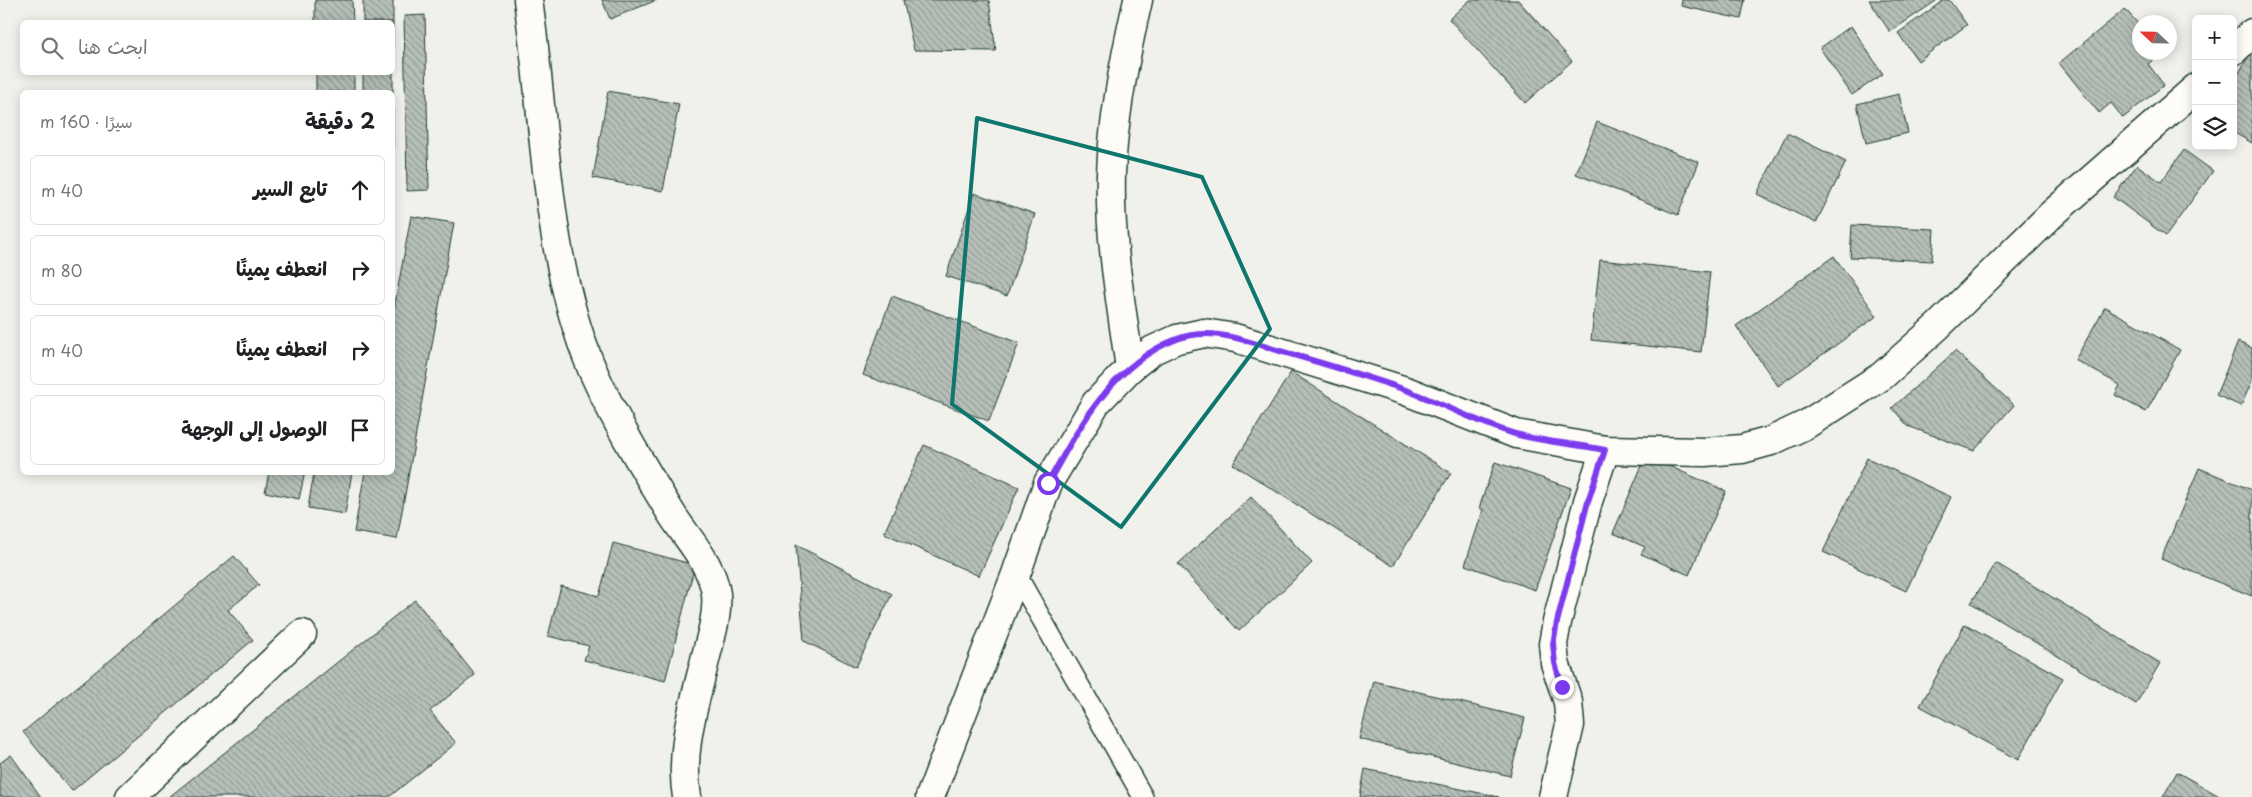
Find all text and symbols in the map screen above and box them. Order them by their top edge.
north arrow [2132,15,2177,60]
map controls [2192,15,2237,150]
button: + [2192,15,2237,60]
search box [20,20,395,75]
text: ابحث هنا [78,32,148,60]
icon: search [38,34,66,62]
button: − [2192,60,2237,105]
text: 2 دقيقة [305,104,375,136]
button: layers [2192,105,2237,150]
text: سيرًا · 160 m [40,109,133,133]
text: تابع السير [253,174,327,202]
icon: ahead [346,176,374,204]
text: 40 m [41,178,83,202]
text: انعطف يمينًا [236,254,327,282]
icon: right [346,256,374,284]
text: 80 m [41,258,82,282]
text: انعطف يمينًا [236,334,327,362]
icon: right [346,336,374,364]
text: 40 m [41,338,83,362]
text: الوصول إلى الوجهة [181,414,327,442]
icon: arrive [346,416,374,444]
route start [1037,472,1060,495]
route end [1551,676,1574,699]

